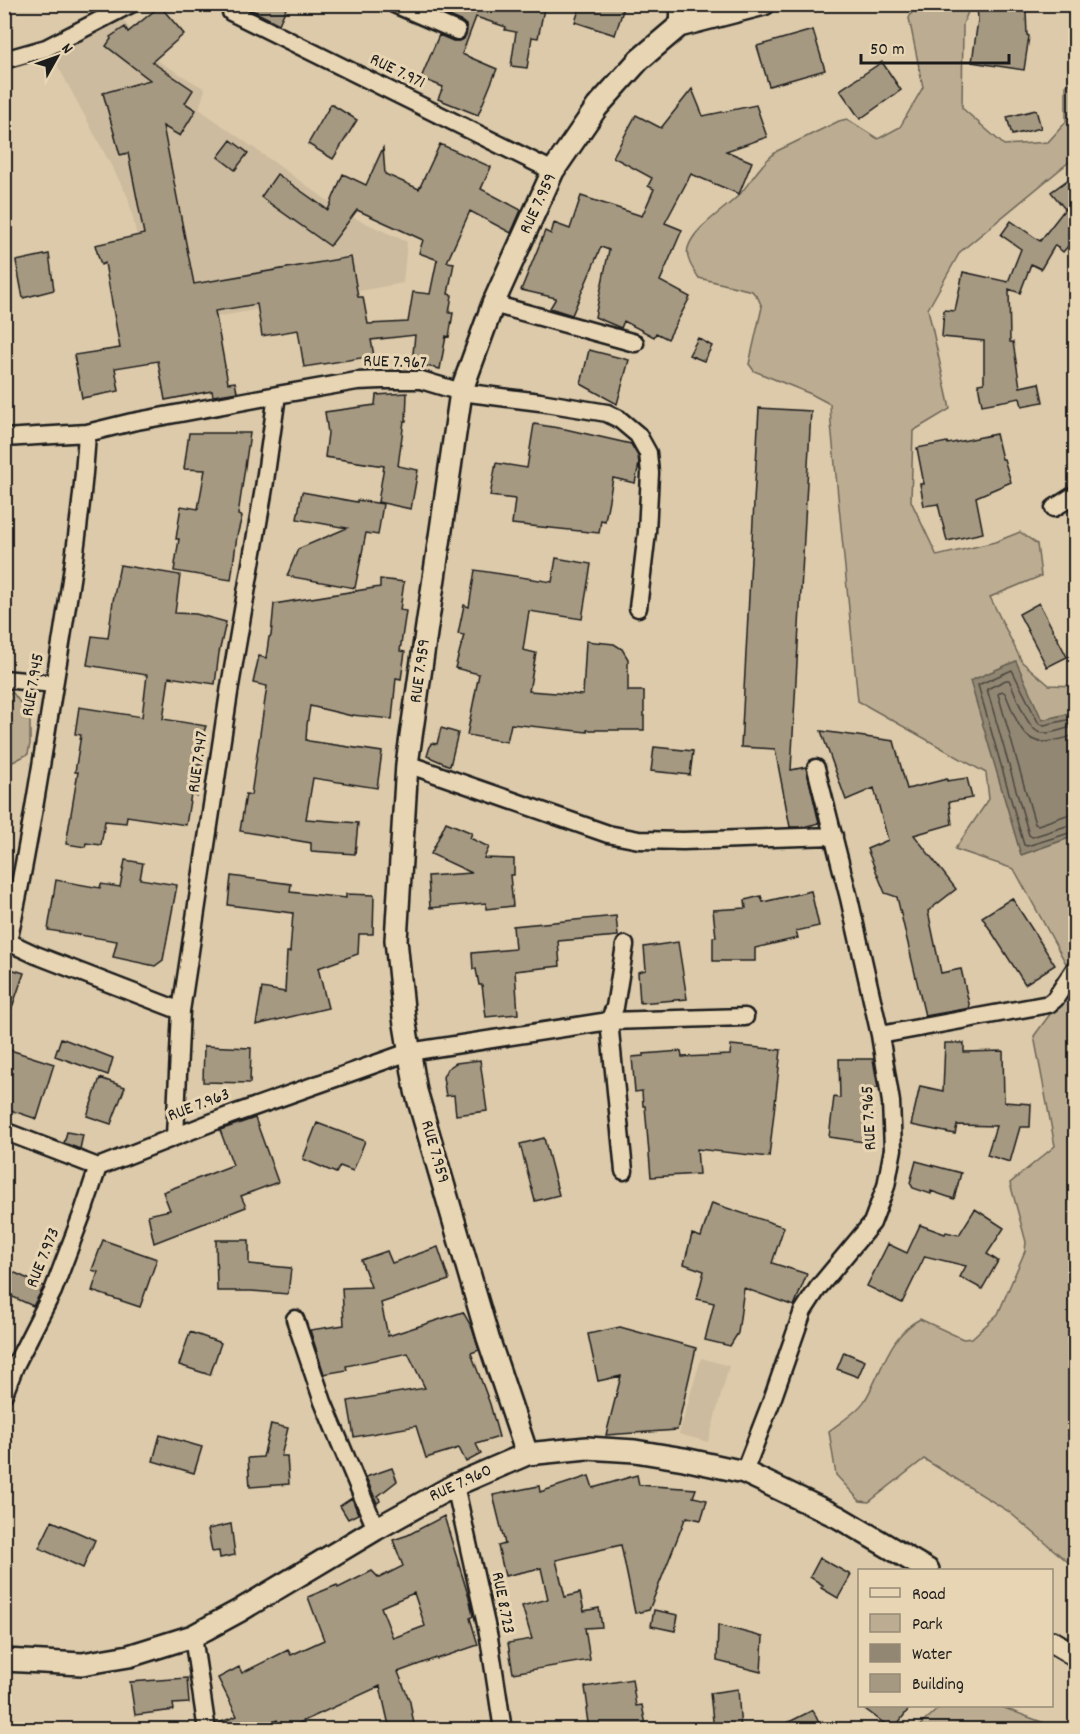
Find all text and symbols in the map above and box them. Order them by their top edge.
north arrow [27,27,87,87]
scale bar [861,27,1010,65]
text: 50 m [870,38,905,63]
text: N [55,39,78,59]
street label: RUE 7.971 [365,48,429,96]
street label: RUE 7.959 [514,170,564,238]
street label: RUE 7.967 [363,349,427,377]
street label: RUE 7.959 [404,637,438,705]
street label: RUE 7.945 [16,651,52,719]
street label: RUE 7.947 [182,729,216,795]
street label: RUE 7.963 [164,1083,234,1129]
street label: RUE 7.965 [856,1085,884,1151]
street label: RUE 7.959 [413,1118,455,1186]
street label: RUE 7.973 [21,1224,67,1292]
street label: RUE 7.960 [426,1459,496,1509]
legend [858,1569,1053,1707]
street label: RUE 8.723 [484,1570,520,1636]
text: Road [912,1583,946,1608]
text: Park [912,1613,943,1638]
text: Water [912,1643,952,1668]
text: Building [912,1673,964,1698]

